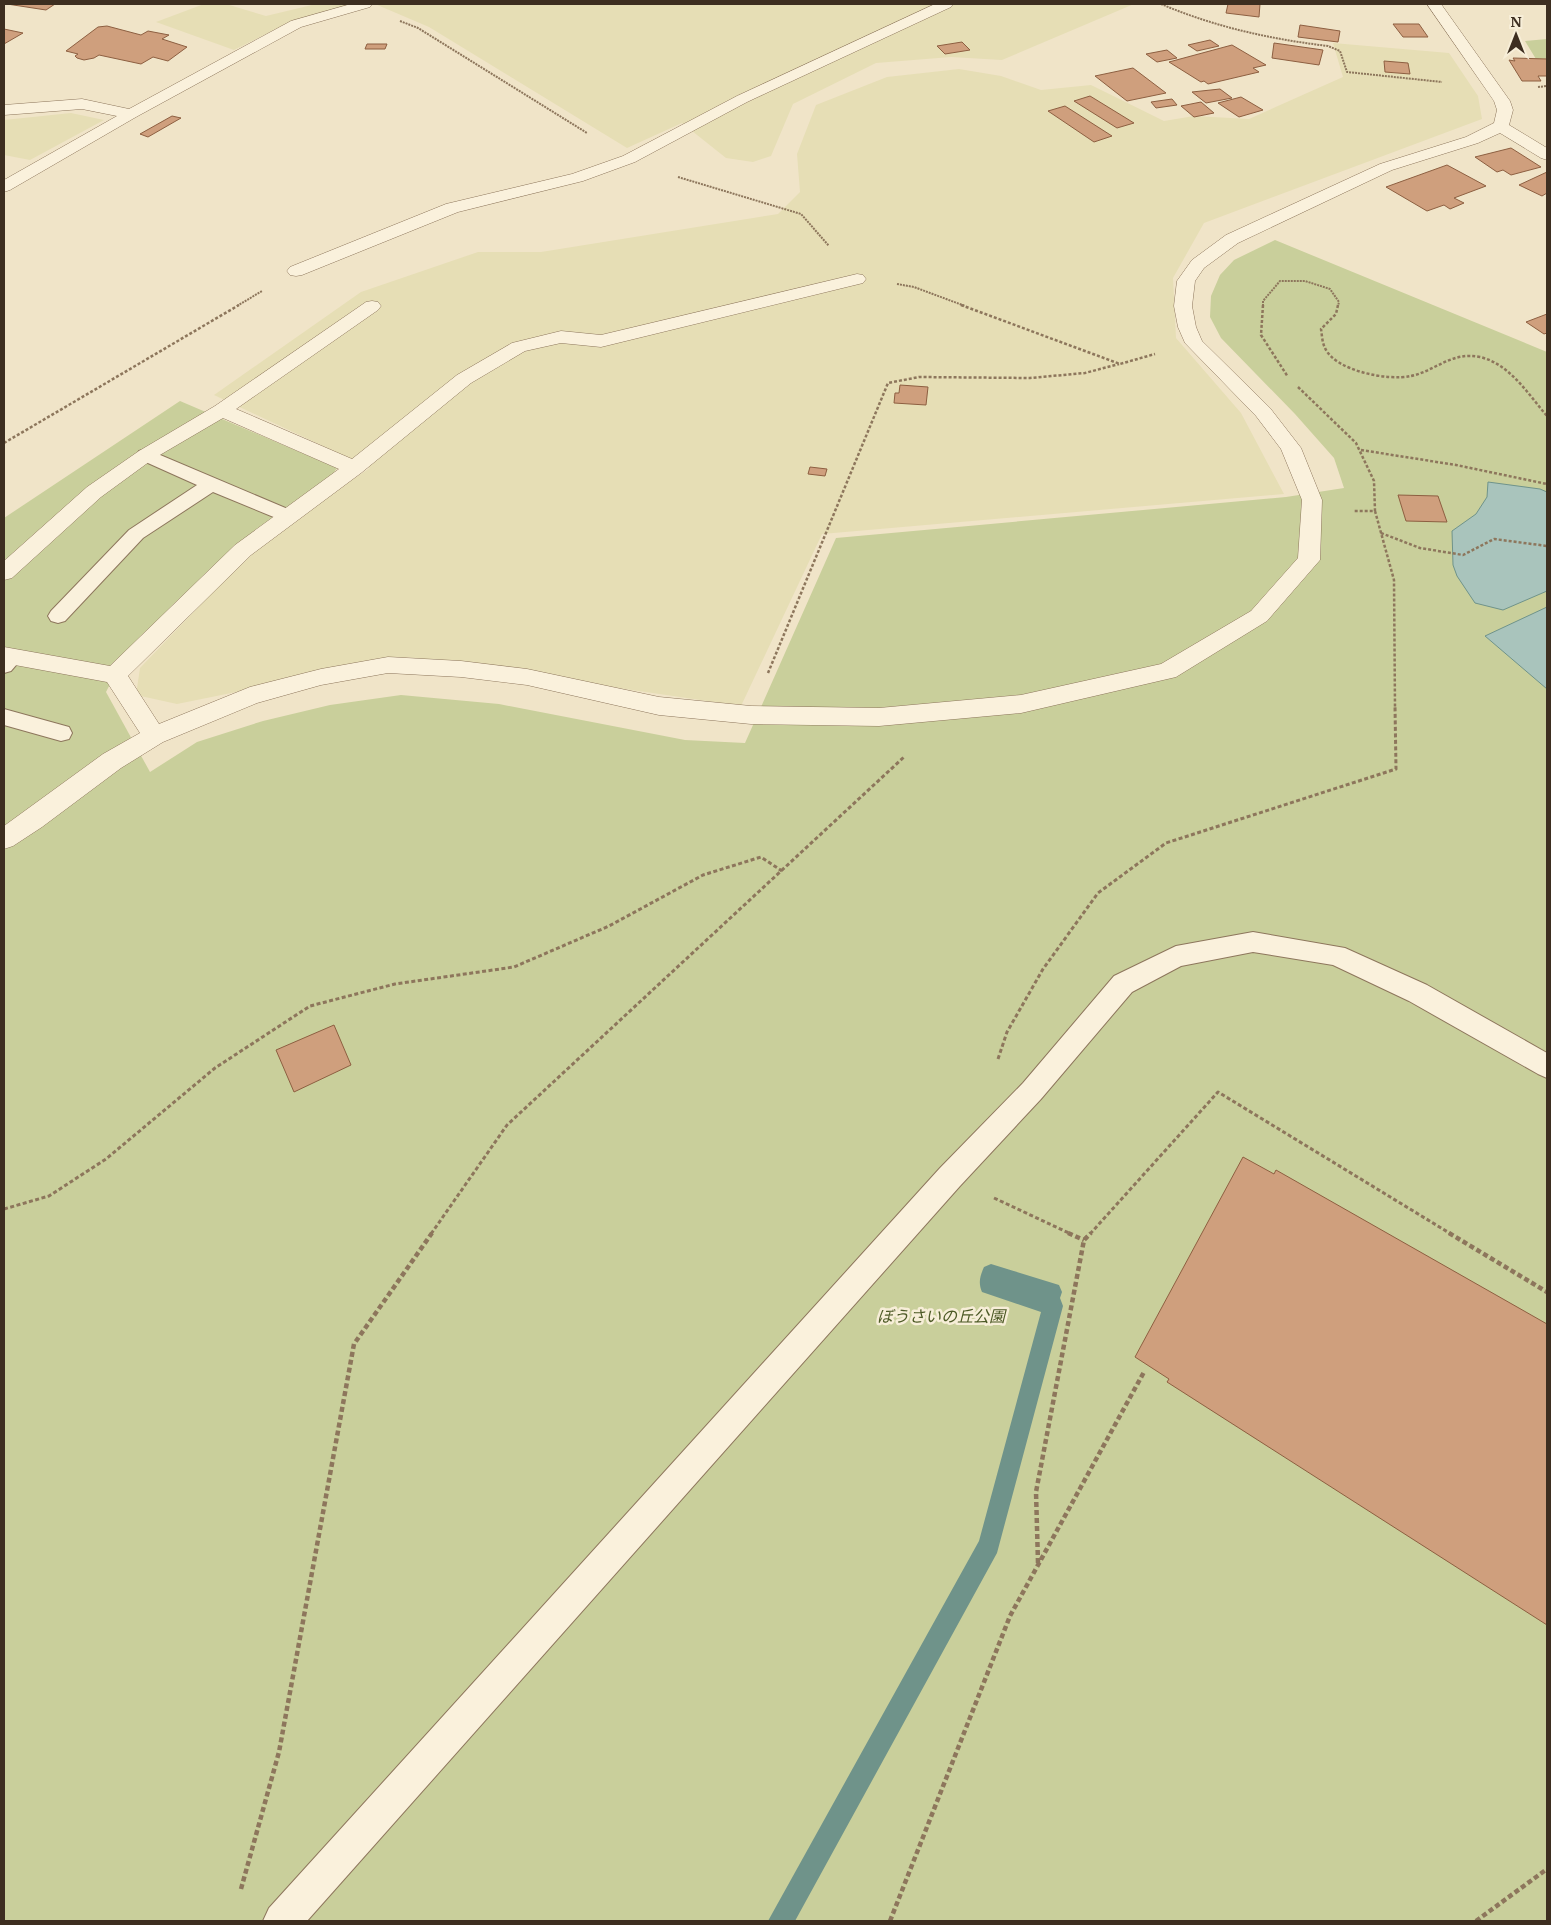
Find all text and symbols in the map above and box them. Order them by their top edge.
north arrow [1491,10,1541,60]
text: N [1510,13,1522,31]
park label: ぼうさいの丘公園 [877,1306,1007,1326]

